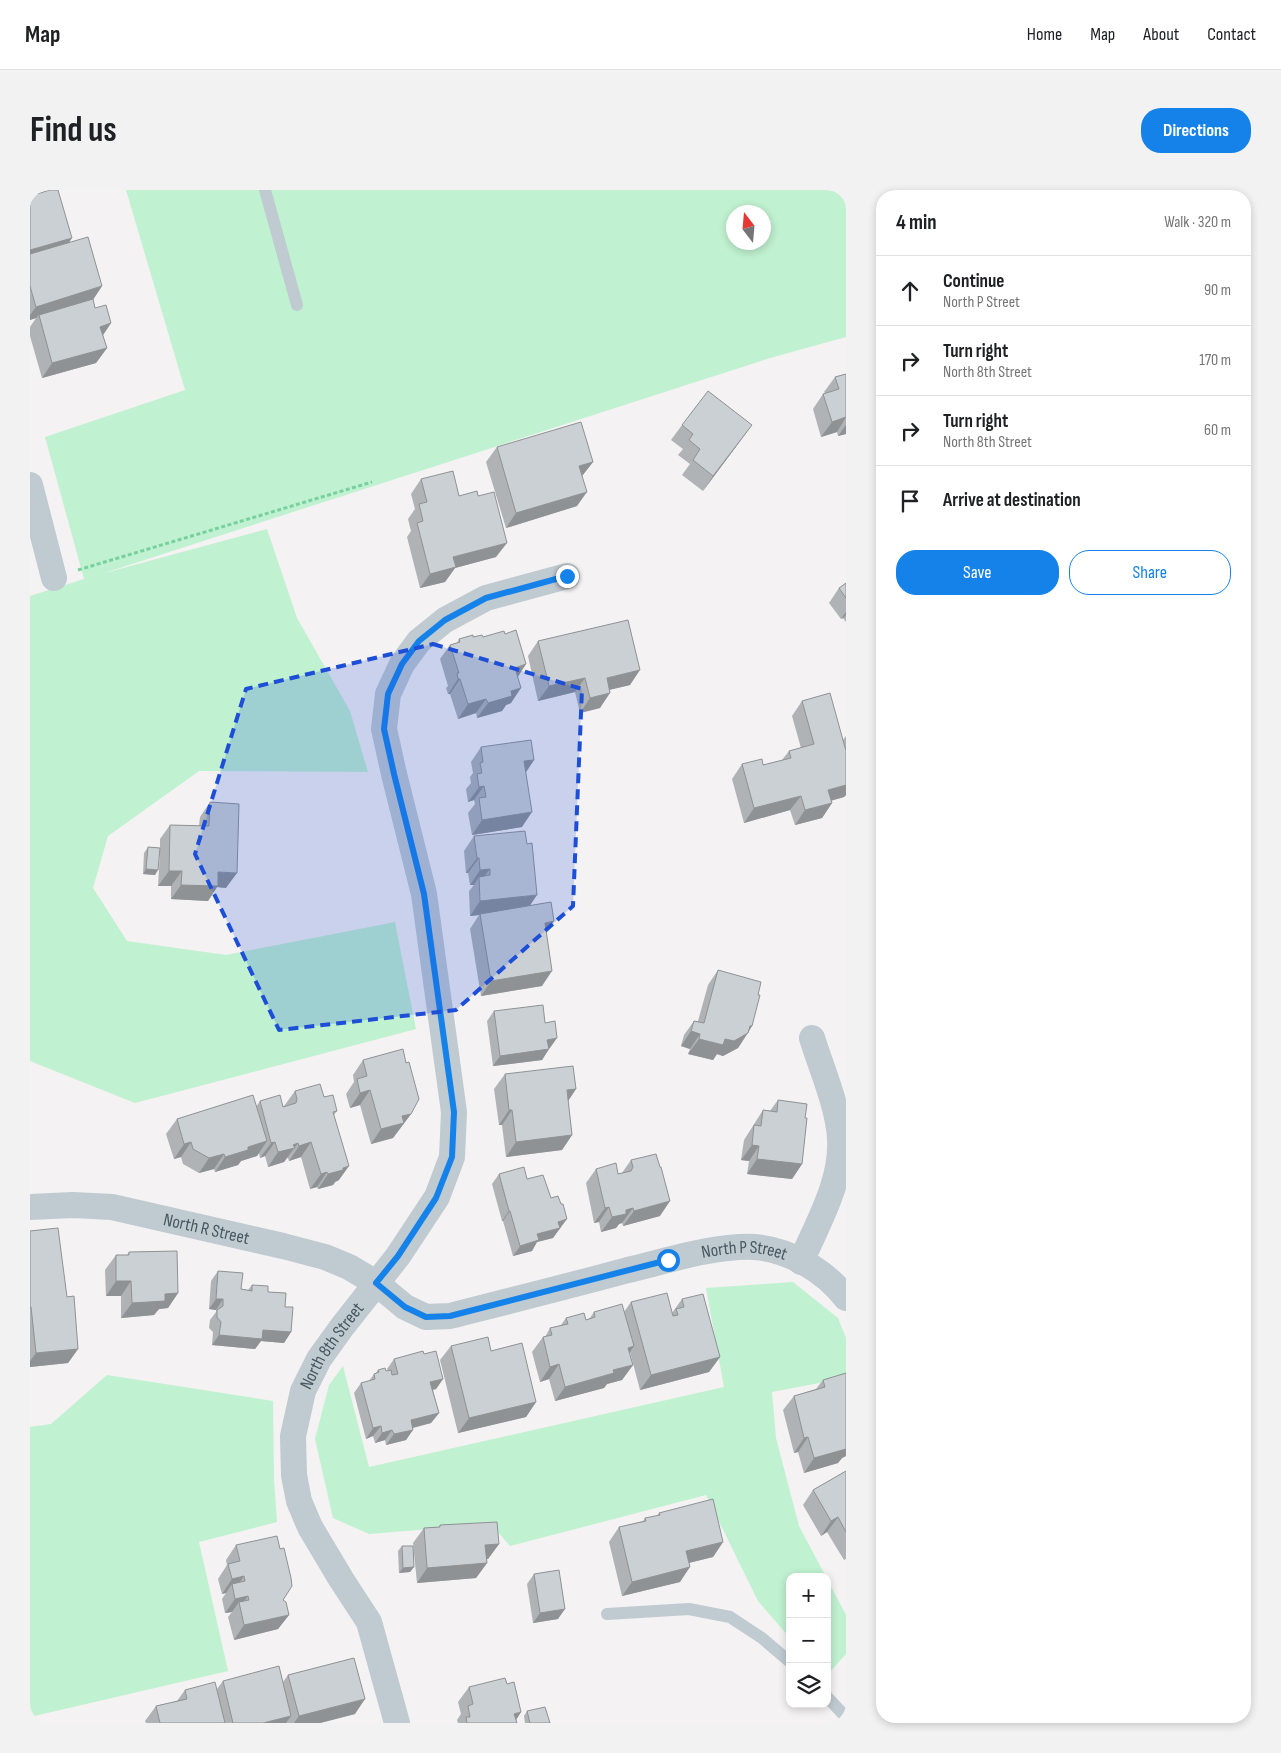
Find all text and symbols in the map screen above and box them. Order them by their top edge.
text: Map [25,20,60,49]
text: Home [1027,24,1062,45]
text: Map [1090,24,1115,45]
text: About [1143,24,1179,45]
text: Contact [1207,24,1256,45]
button: Directions [1141,108,1251,153]
text: Find us [30,109,117,152]
north arrow [726,205,771,250]
text: 4 min [896,210,937,235]
text: Walk · 320 m [1164,213,1231,232]
text: Continue [943,270,1004,293]
icon: ahead [896,277,924,305]
text: 90 m [1204,281,1231,300]
text: North P Street [943,293,1020,312]
text: Turn right [943,340,1008,363]
icon: right [896,347,924,375]
text: 170 m [1199,351,1231,370]
text: North 8th Street [943,363,1032,382]
text: Turn right [943,410,1008,433]
icon: right [896,417,924,445]
text: 60 m [1204,421,1231,440]
text: North 8th Street [943,433,1032,452]
icon: arrive [896,487,924,515]
text: Arrive at destination [943,489,1081,512]
button: Save [896,550,1059,595]
button: Share [1069,550,1231,595]
route end [556,565,579,588]
street label: North R Street [162,1209,252,1249]
street label: North P Street [700,1236,791,1265]
route start [657,1249,680,1272]
street label: North 8th Street [295,1298,368,1393]
map controls [786,1573,831,1708]
button: + [786,1573,831,1618]
button: − [786,1618,831,1663]
button: layers [786,1663,831,1708]

